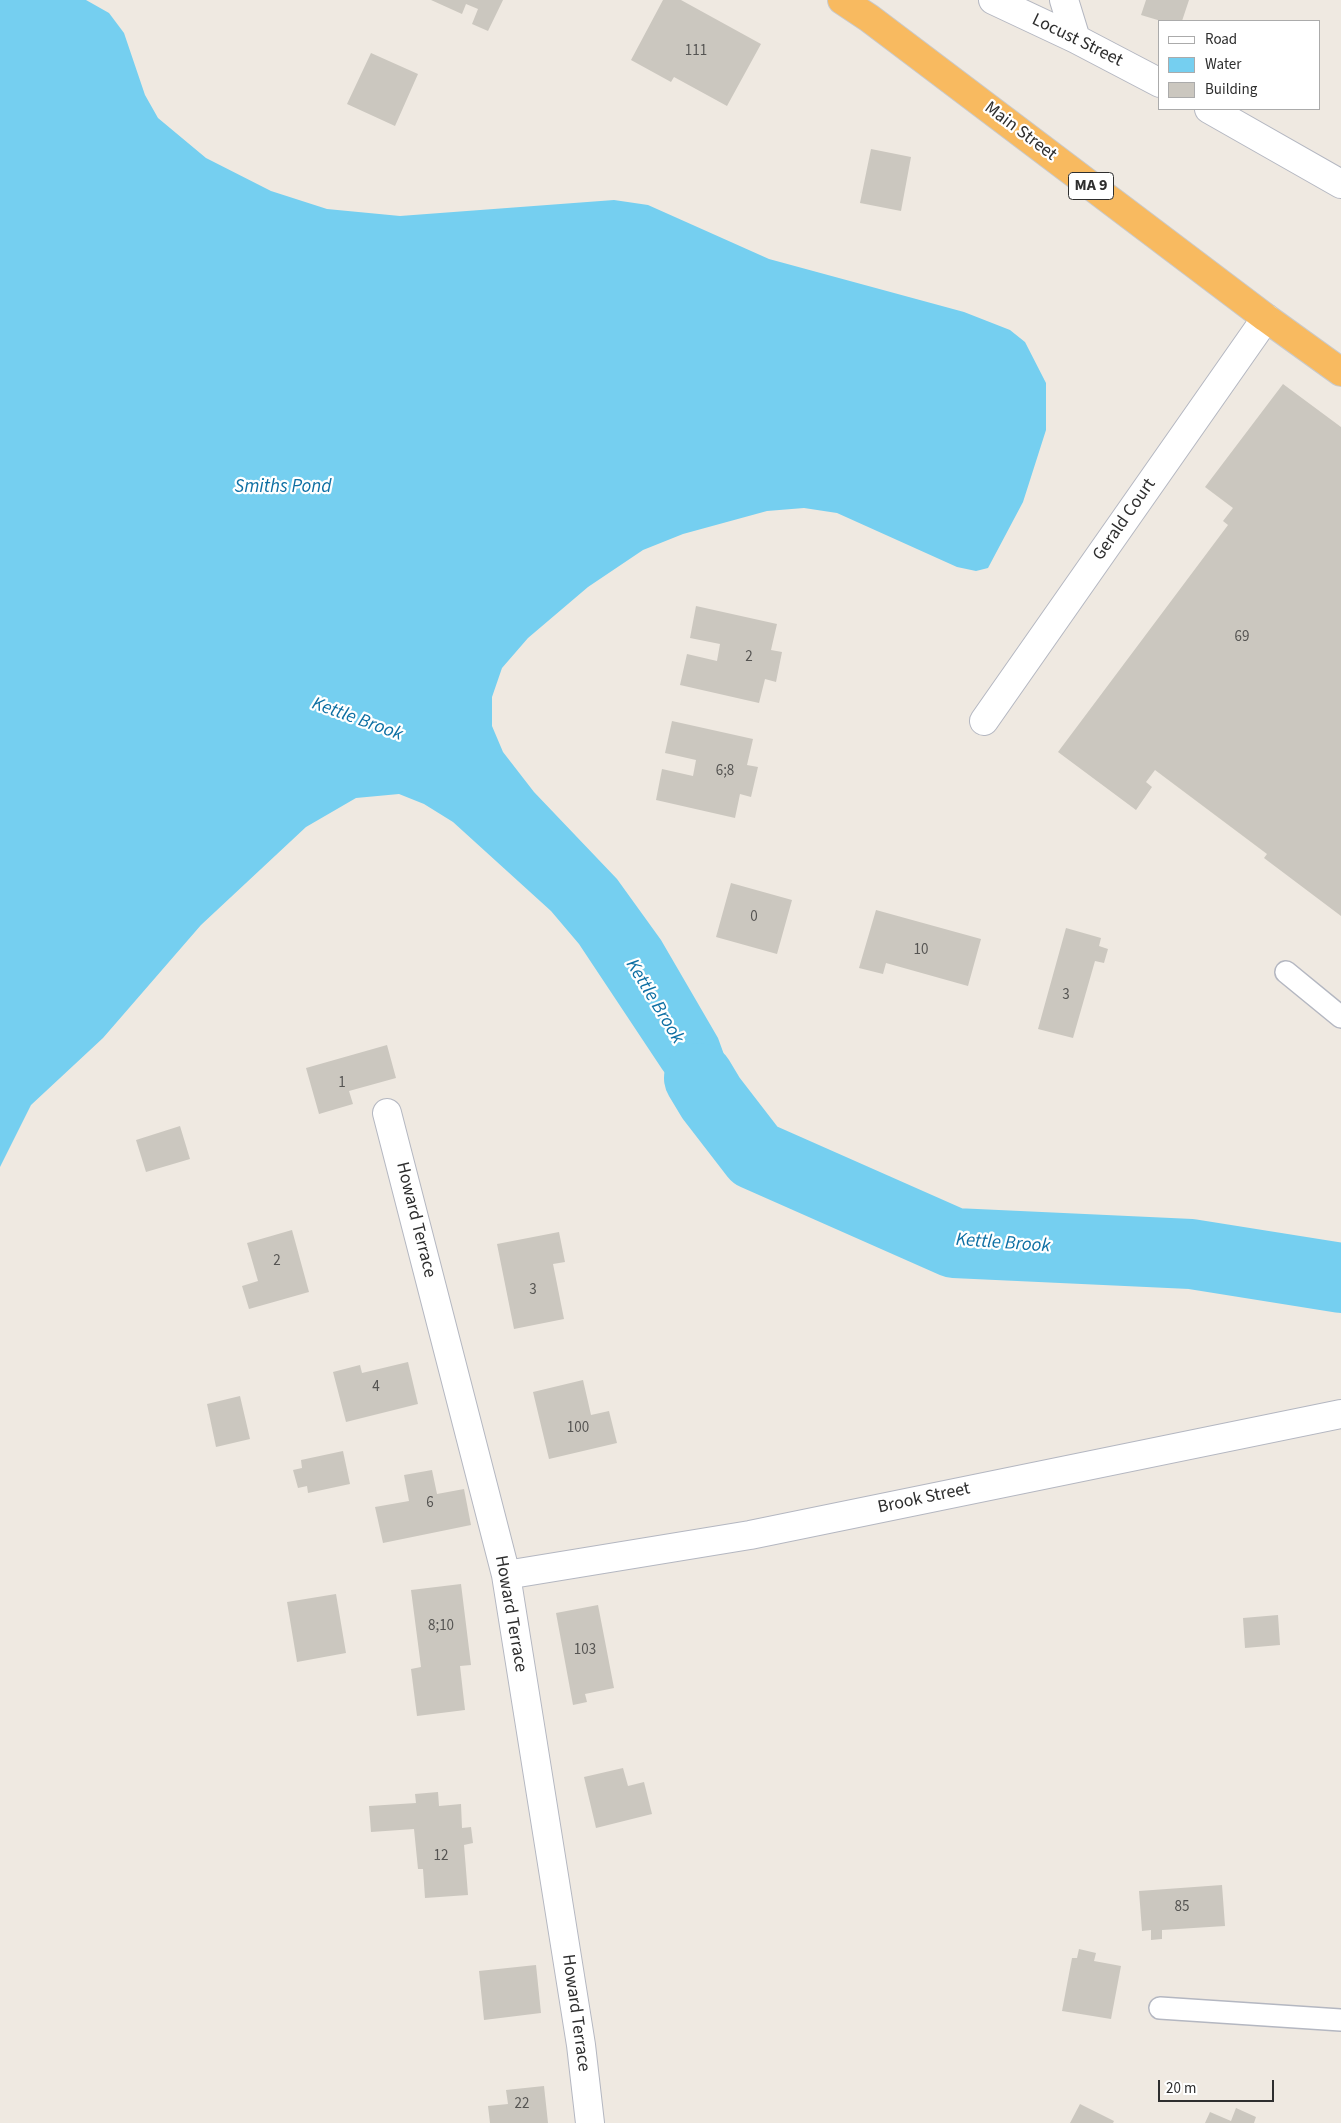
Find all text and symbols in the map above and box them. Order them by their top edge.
street label: Locust Street [1028,10,1126,72]
legend [1158,20,1321,110]
text: Road [1205,29,1237,50]
house number: 111 [685,43,707,61]
text: Water [1205,54,1241,75]
text: Building [1205,79,1257,100]
street label: Main Street [980,98,1060,166]
road number: MA 9 [1068,172,1114,200]
street label: Gerald Court [1089,475,1161,565]
water label: Smiths Pond [235,477,331,499]
house number: 69 [1235,629,1249,647]
house number: 2 [745,649,753,667]
water label: Kettle Brook [309,693,405,747]
house number: 6;8 [716,763,734,781]
house number: 0 [750,909,758,927]
house number: 10 [914,942,928,960]
water label: Kettle Brook [620,955,688,1049]
house number: 3 [1062,987,1070,1005]
house number: 1 [338,1075,346,1093]
street label: Howard Terrace [390,1160,440,1280]
water label: Kettle Brook [955,1229,1051,1259]
house number: 2 [273,1253,281,1271]
house number: 3 [529,1282,537,1300]
house number: 4 [372,1379,380,1397]
house number: 100 [567,1420,589,1438]
street label: Brook Street [876,1479,972,1519]
house number: 6 [426,1495,434,1513]
street label: Howard Terrace [489,1554,531,1674]
house number: 8;10 [428,1618,454,1636]
house number: 103 [574,1642,596,1660]
house number: 12 [434,1848,448,1866]
house number: 85 [1175,1899,1189,1917]
street label: Howard Terrace [556,1953,594,2073]
scale bar [1161,2070,1277,2102]
text: 20 m [1166,2078,1196,2099]
house number: 22 [515,2096,529,2114]

